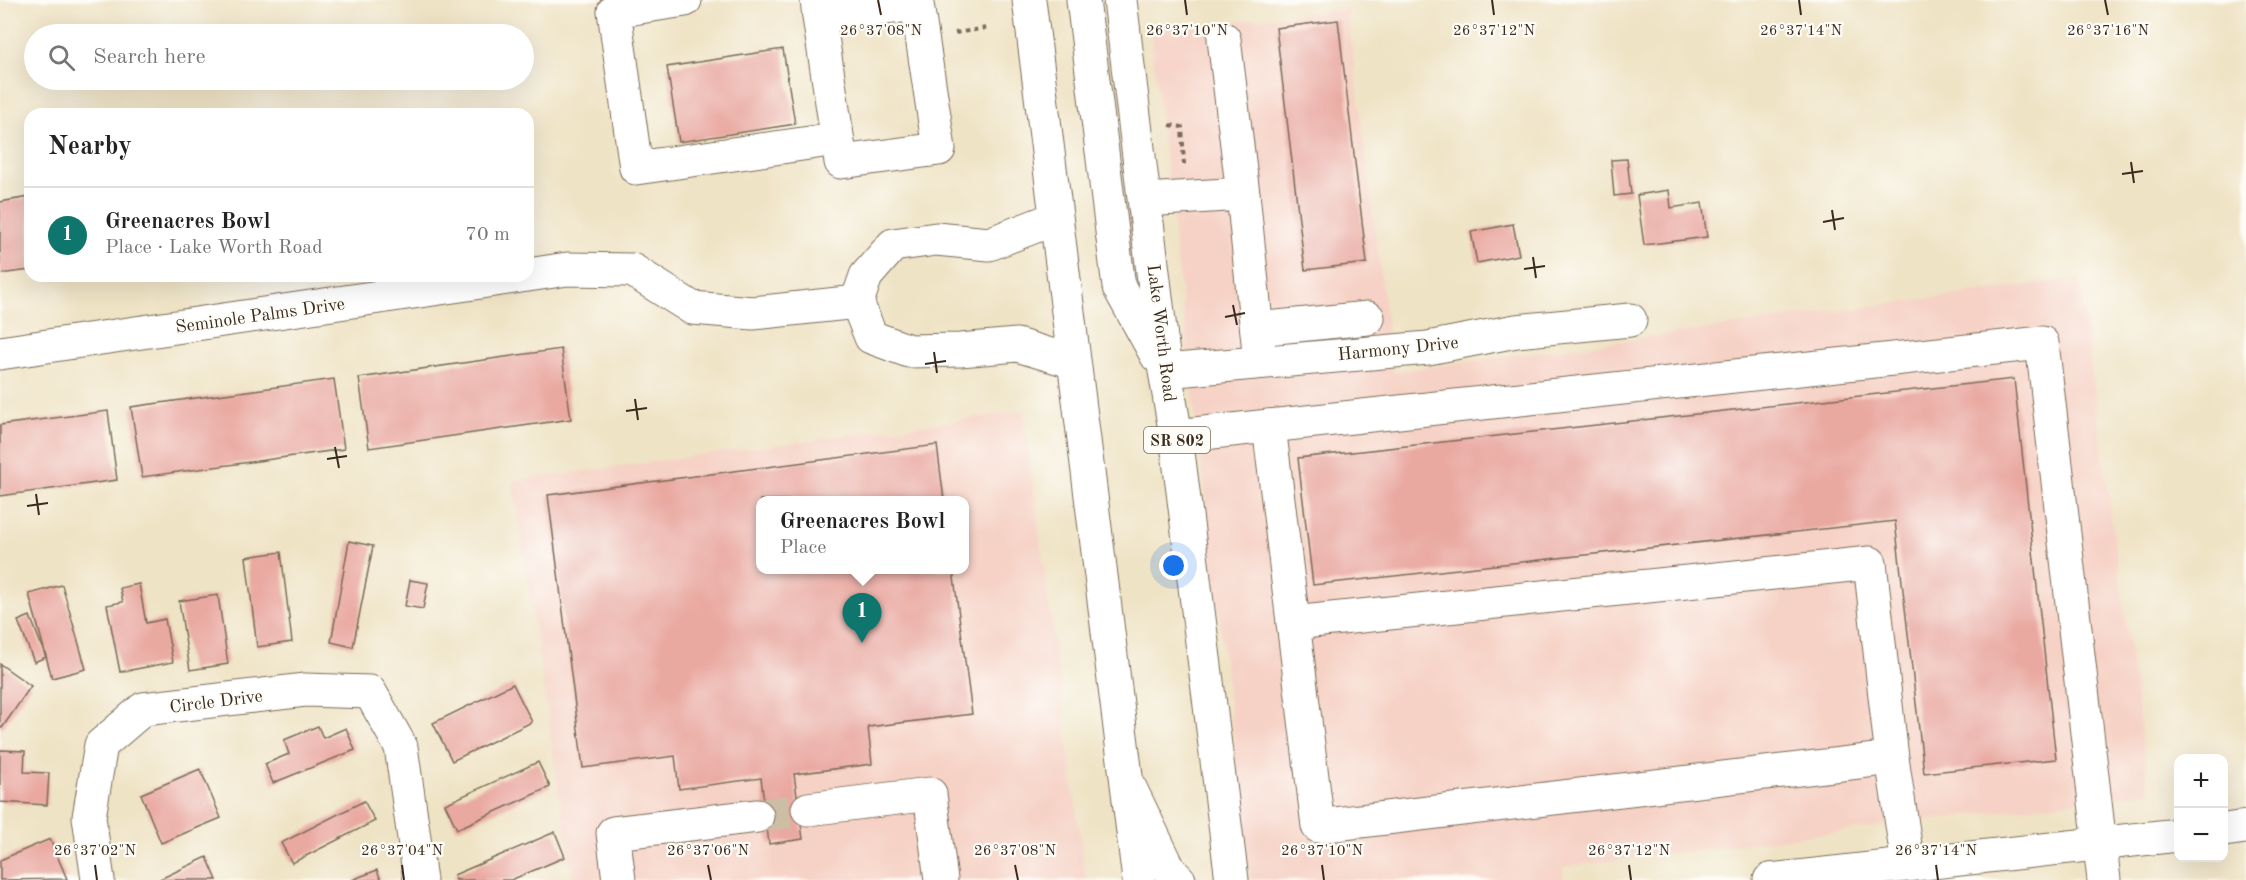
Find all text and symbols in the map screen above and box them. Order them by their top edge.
search box [24,24,534,90]
text: 26°37'08"N [840,24,922,39]
text: 26°37'10"N [1146,24,1228,39]
text: 26°37'12"N [1453,24,1535,39]
text: 26°37'14"N [1760,24,1842,39]
text: 26°37'16"N [2067,24,2149,39]
icon: search [45,41,78,74]
text: Search here [93,46,206,68]
text: Nearby [48,134,132,160]
text: Greenacres Bowl [105,211,271,233]
text: 1 [62,225,73,245]
text: 70 m [465,225,510,245]
text: Place · Lake Worth Road [105,238,323,258]
street label: Lake Worth Road [1144,263,1178,403]
street label: Seminole Palms Drive [174,295,346,337]
street label: Harmony Drive [1337,334,1459,364]
road number: SR 802 [1144,427,1210,453]
popup [756,496,969,574]
text: Greenacres Bowl [780,511,945,533]
text: Place [780,538,827,558]
your location [1159,551,1188,580]
pin: 1 [842,594,882,643]
street label: Circle Drive [169,687,264,717]
map controls [2174,754,2228,862]
button: + [2174,754,2228,808]
button: − [2174,808,2228,862]
text: 26°37'02"N [54,844,136,859]
text: 26°37'04"N [361,844,443,859]
text: 26°37'06"N [667,844,749,859]
text: 26°37'08"N [974,844,1056,859]
text: 26°37'10"N [1281,844,1363,859]
text: 26°37'12"N [1588,844,1670,859]
text: 26°37'14"N [1895,844,1977,859]

